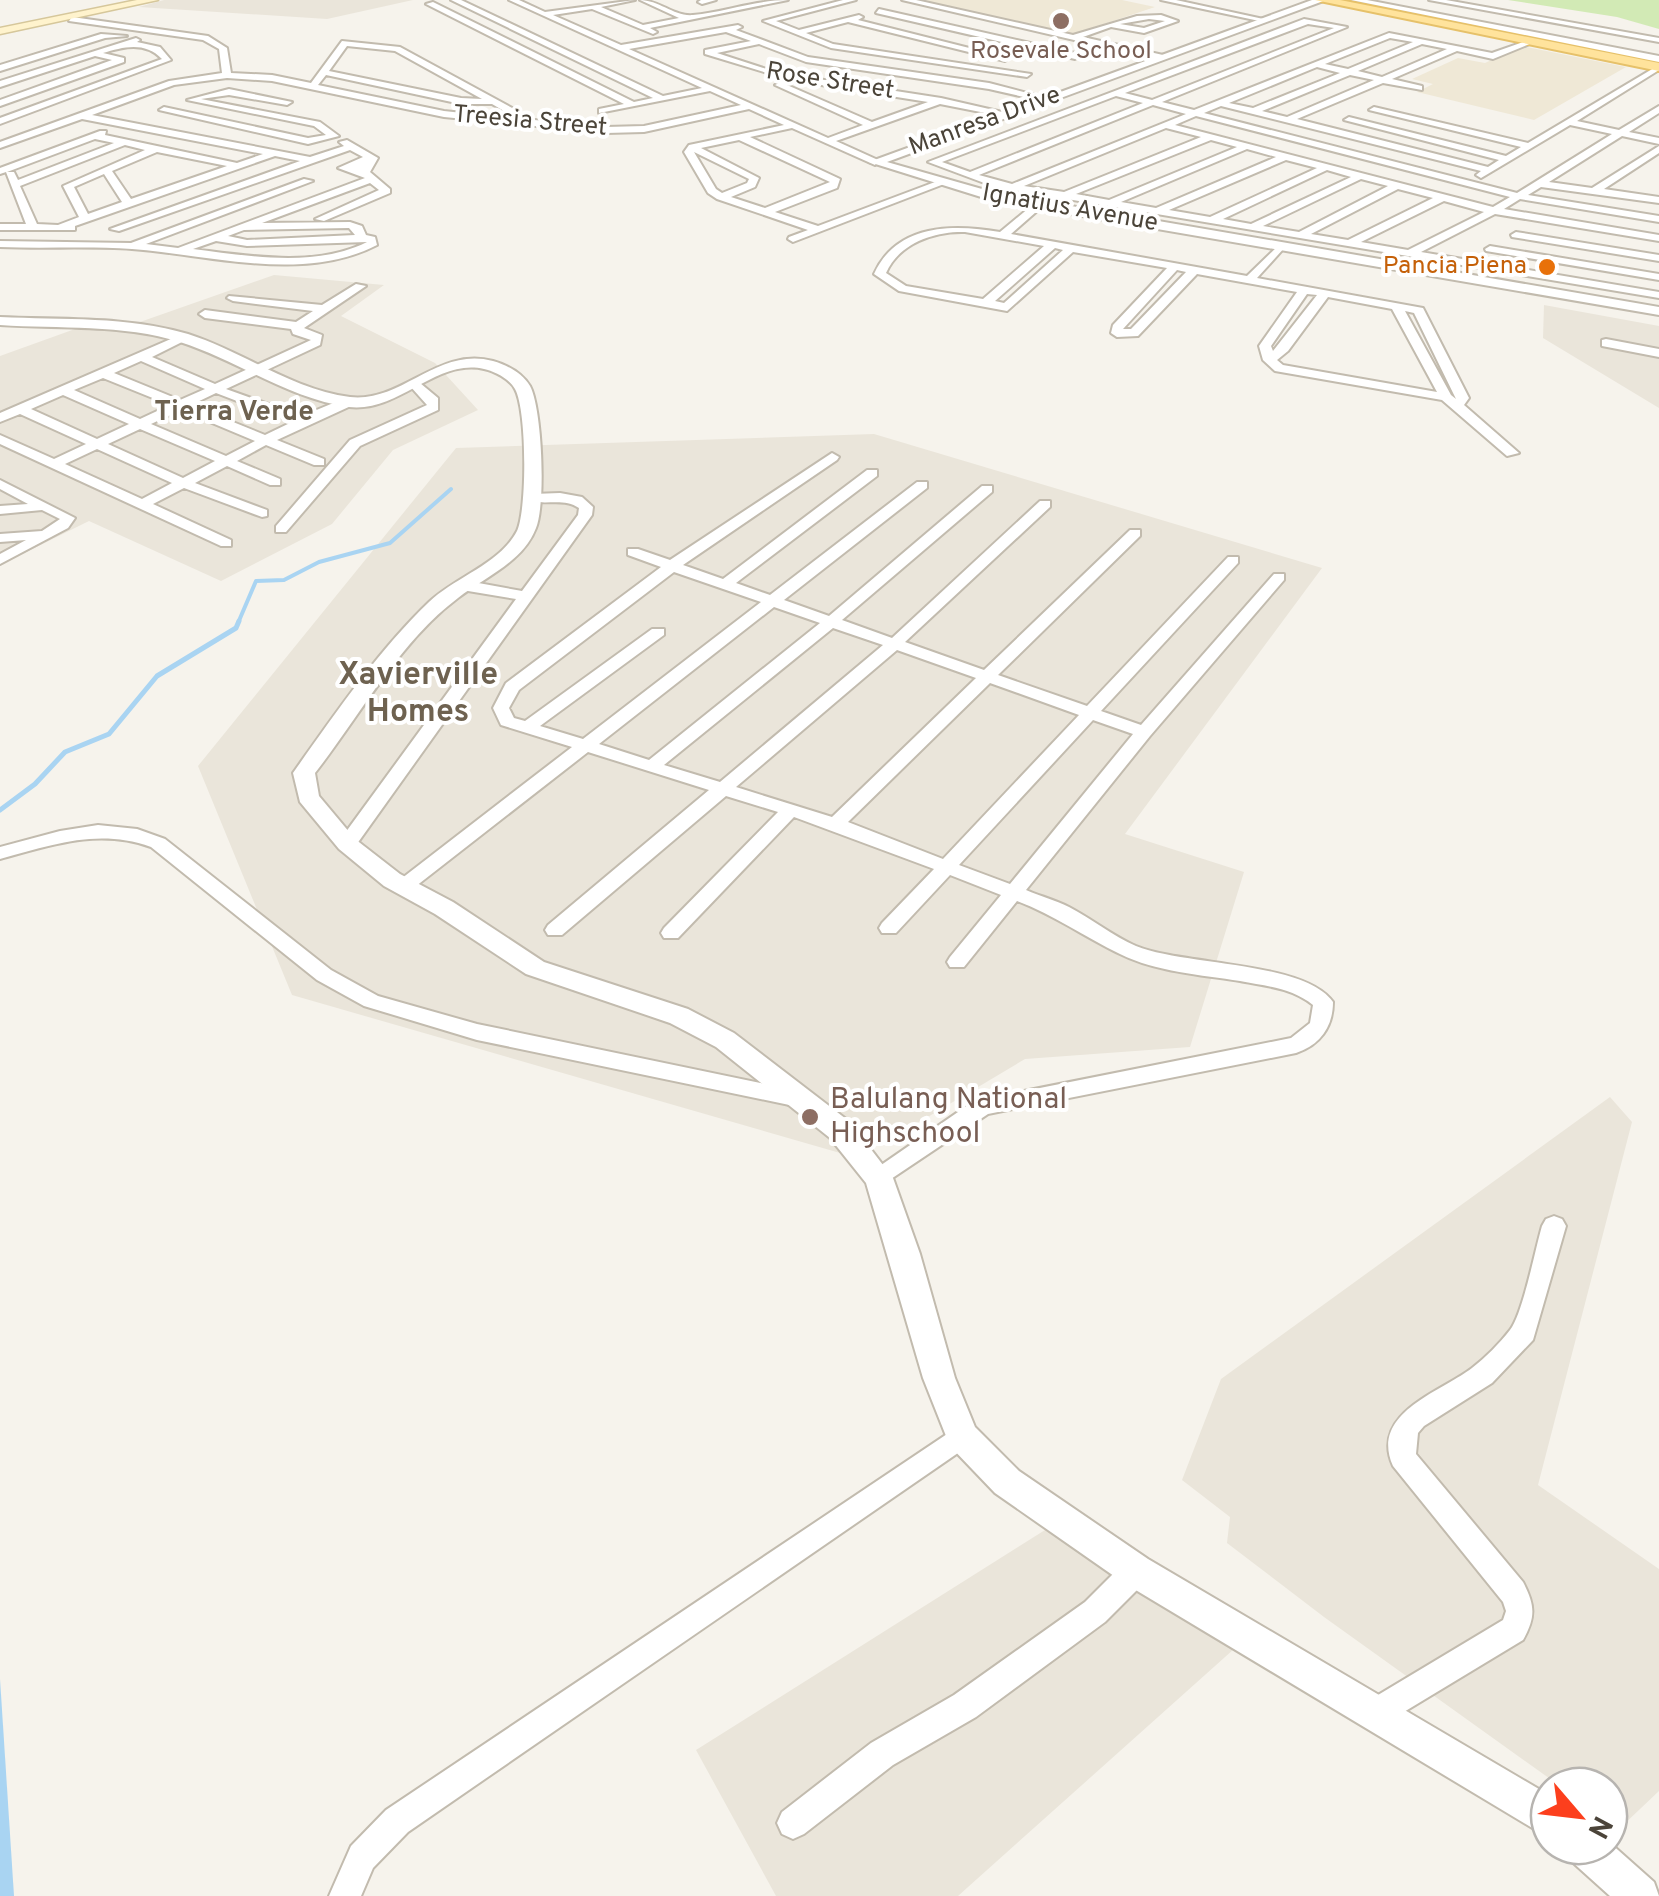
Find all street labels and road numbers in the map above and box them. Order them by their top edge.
street label: Rose Street [764,56,896,108]
street label: Manresa Drive [905,80,1065,164]
street label: Treesia Street [452,99,608,145]
street label: Ignatius Avenue [980,178,1160,240]

